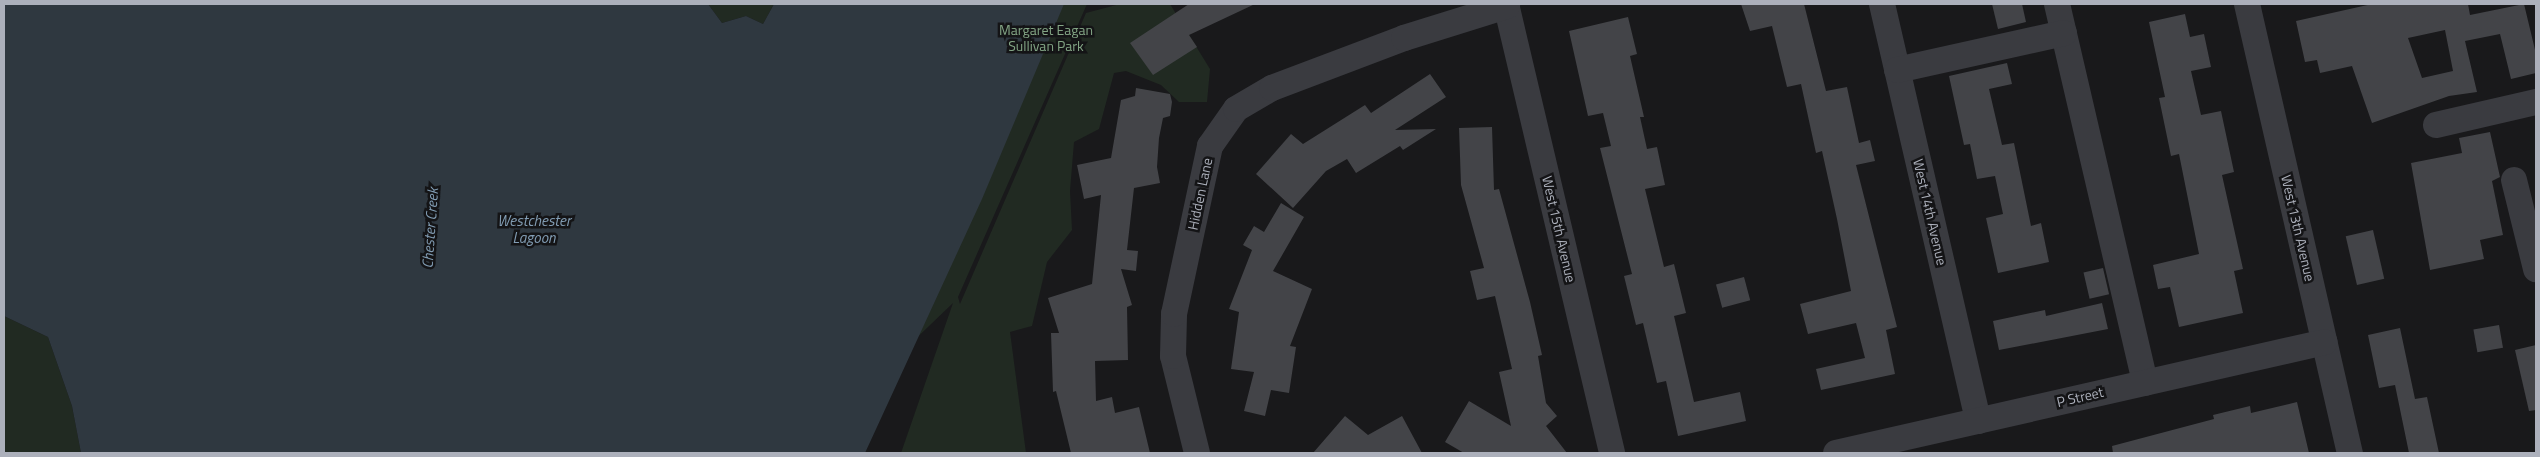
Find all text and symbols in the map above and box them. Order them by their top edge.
park label: Margaret Eagan Sullivan Park [999,22,1093,54]
street label: Hidden Lane [1184,156,1216,232]
street label: West 14th Avenue [1910,157,1950,267]
street label: West 13th Avenue [2278,173,2318,283]
street label: West 15th Avenue [1539,174,1579,284]
water label: Chester Creek [418,187,442,269]
water label: Westchester Lagoon [497,211,571,246]
street label: P Street [2055,383,2105,411]

